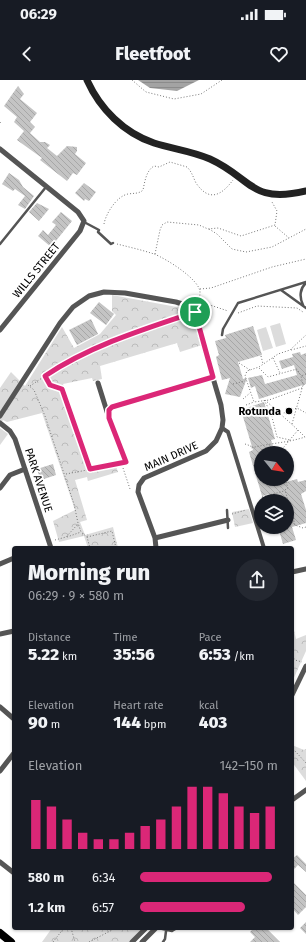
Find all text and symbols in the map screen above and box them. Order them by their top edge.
text: 06:29 [20,5,57,23]
icon: back [16,43,38,65]
text: Fleetfoot [115,43,191,65]
icon: heart [268,43,290,65]
street label: WILLS STREET [10,240,63,301]
pin [178,295,212,329]
icon: arrive [184,301,206,323]
place label: Rotunda [238,405,281,418]
marker: Rotunda [284,406,294,416]
street label: MAIN DRIVE [142,439,200,474]
street label: PARK AVENUE [22,446,55,514]
north arrow [254,446,294,486]
map controls [254,446,294,534]
button: layers [254,494,294,534]
text: Morning run [28,559,150,586]
button: share [236,559,278,601]
text: 06:29 · 9 × 580 m [28,588,124,603]
text: Distance [28,631,71,644]
text: Time [113,631,138,644]
text: Pace [199,631,221,644]
text: 5.22 [28,644,59,665]
text: 35:56 [113,644,155,665]
text: 6:53 [199,644,231,665]
text: km [59,650,77,663]
text: /km [231,650,254,663]
text: Elevation [28,699,74,712]
text: Heart rate [113,699,163,712]
text: kcal [199,699,218,712]
text: 90 [28,712,48,733]
text: 144 [113,712,141,733]
text: 403 [199,712,227,733]
text: m [48,718,60,731]
text: bpm [141,718,166,731]
text: Elevation [28,758,82,773]
text: 142–150 m [219,758,278,773]
text: 580 m [28,870,64,885]
text: 6:34 [92,870,116,885]
text: 1.2 km [28,900,65,915]
text: 6:57 [92,900,114,915]

